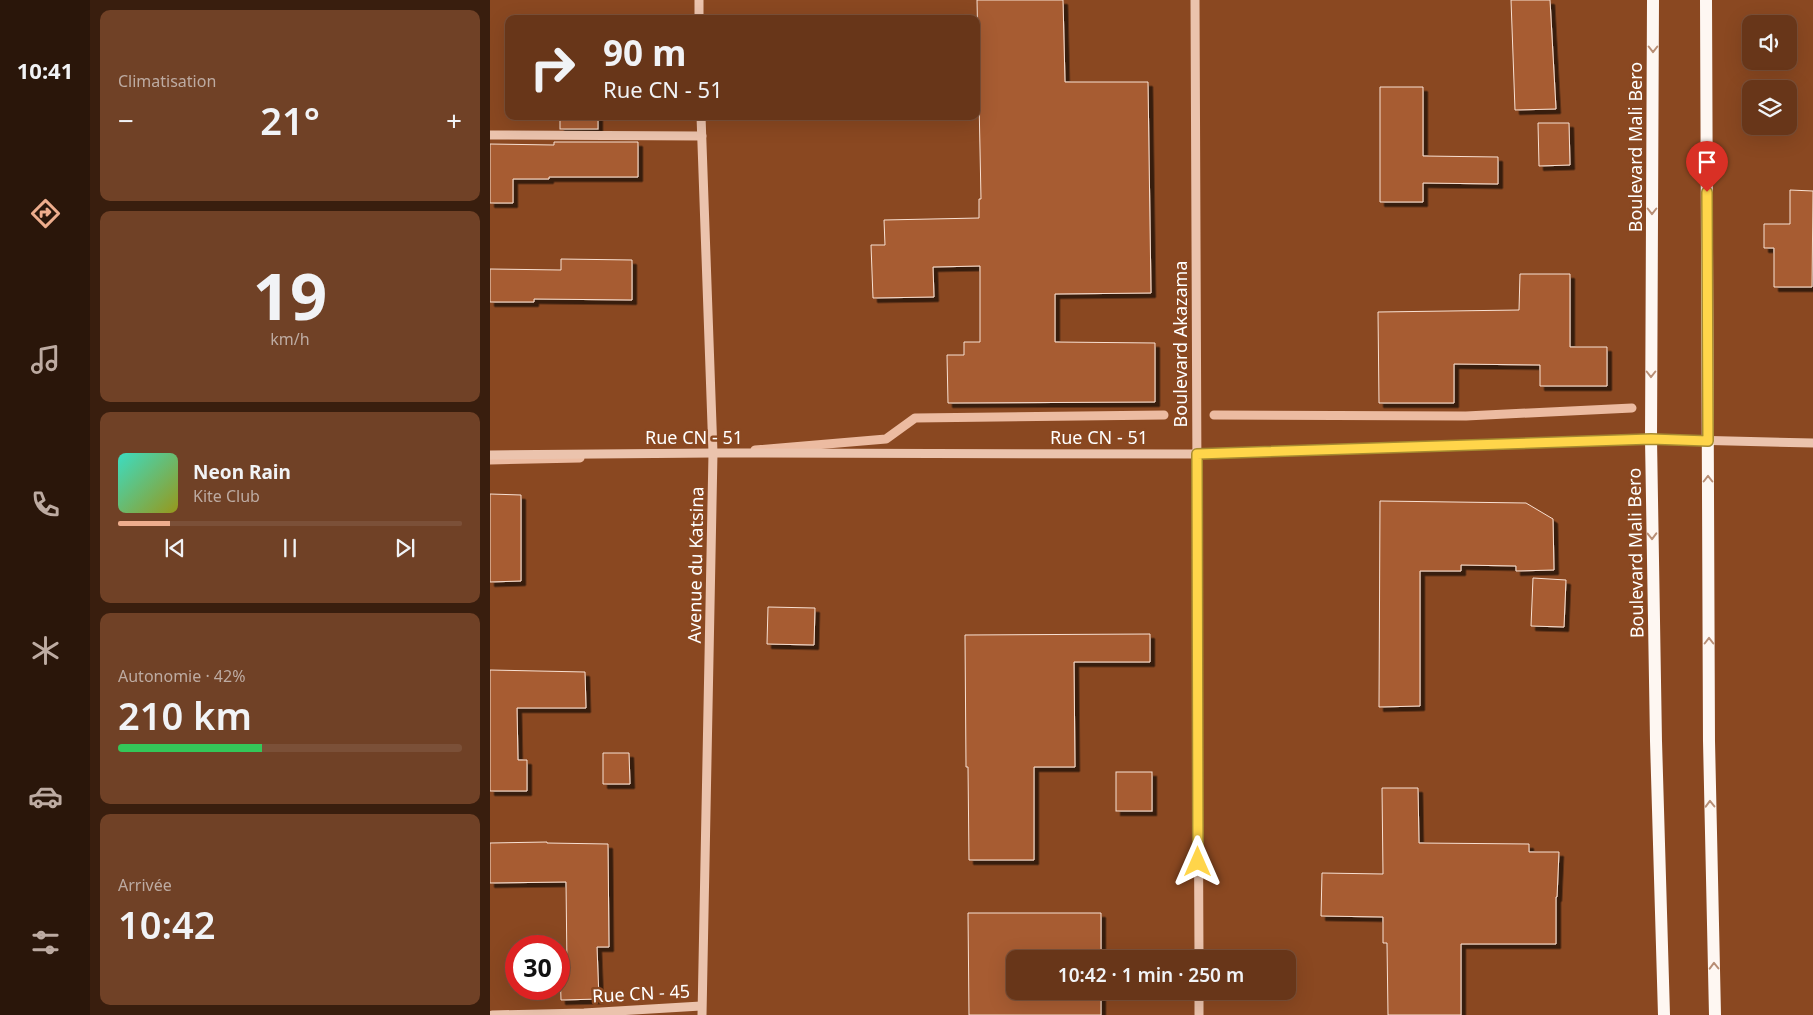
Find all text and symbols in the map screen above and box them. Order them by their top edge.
map controls [1742,15,1797,135]
button: sound [1742,15,1797,70]
text: 90 m [603,29,686,76]
icon: right [520,35,585,100]
one-way arrow [1648,45,1658,53]
text: 10:41 [17,55,73,85]
street label: Boulevard Mali Bero [1623,62,1647,232]
text: Climatisation [118,70,216,92]
text: Rue CN - 51 [603,74,723,104]
button: layers [1742,80,1797,135]
text: 21° [260,94,320,146]
text: − [118,101,134,139]
text: + [446,101,462,139]
pin [1686,141,1728,192]
icon: arrive [1693,148,1721,176]
icon: directions [28,196,63,231]
one-way arrow [1647,208,1657,215]
text: 19 [253,251,327,339]
street label: Boulevard Akazama [1168,261,1192,427]
text: km/h [270,328,310,350]
icon: music [28,342,63,377]
one-way arrow [1646,370,1656,378]
street label: Rue CN - 51 [645,425,743,449]
street label: Rue CN - 51 [1050,425,1148,449]
text: Neon Rain [193,459,291,485]
street label: Boulevard Mali Bero [1622,468,1648,638]
one-way arrow [1703,475,1713,482]
text: Kite Club [193,485,260,507]
street label: Avenue du Katsina [682,486,708,644]
icon: phone [28,487,63,522]
one-way arrow [1647,532,1658,540]
icon: previous [161,534,189,562]
icon: pause [276,534,304,562]
icon: next [391,534,419,562]
icon: climate [28,633,63,668]
one-way arrow [1704,637,1714,645]
text: Autonomie · 42% [118,665,245,687]
text: 210 km [118,689,252,741]
icon: car [28,779,63,814]
one-way arrow [1705,800,1715,808]
position arrow [1171,835,1223,887]
text: Arrivée [118,874,172,896]
text: 10:42 [118,898,215,950]
icon: filters [28,925,63,960]
speed limit sign: 30 [505,935,570,1000]
text: 10:42 · 1 min · 250 m [1058,962,1244,988]
one-way arrow [1708,962,1719,970]
street label: Rue CN - 45 [591,978,691,1008]

